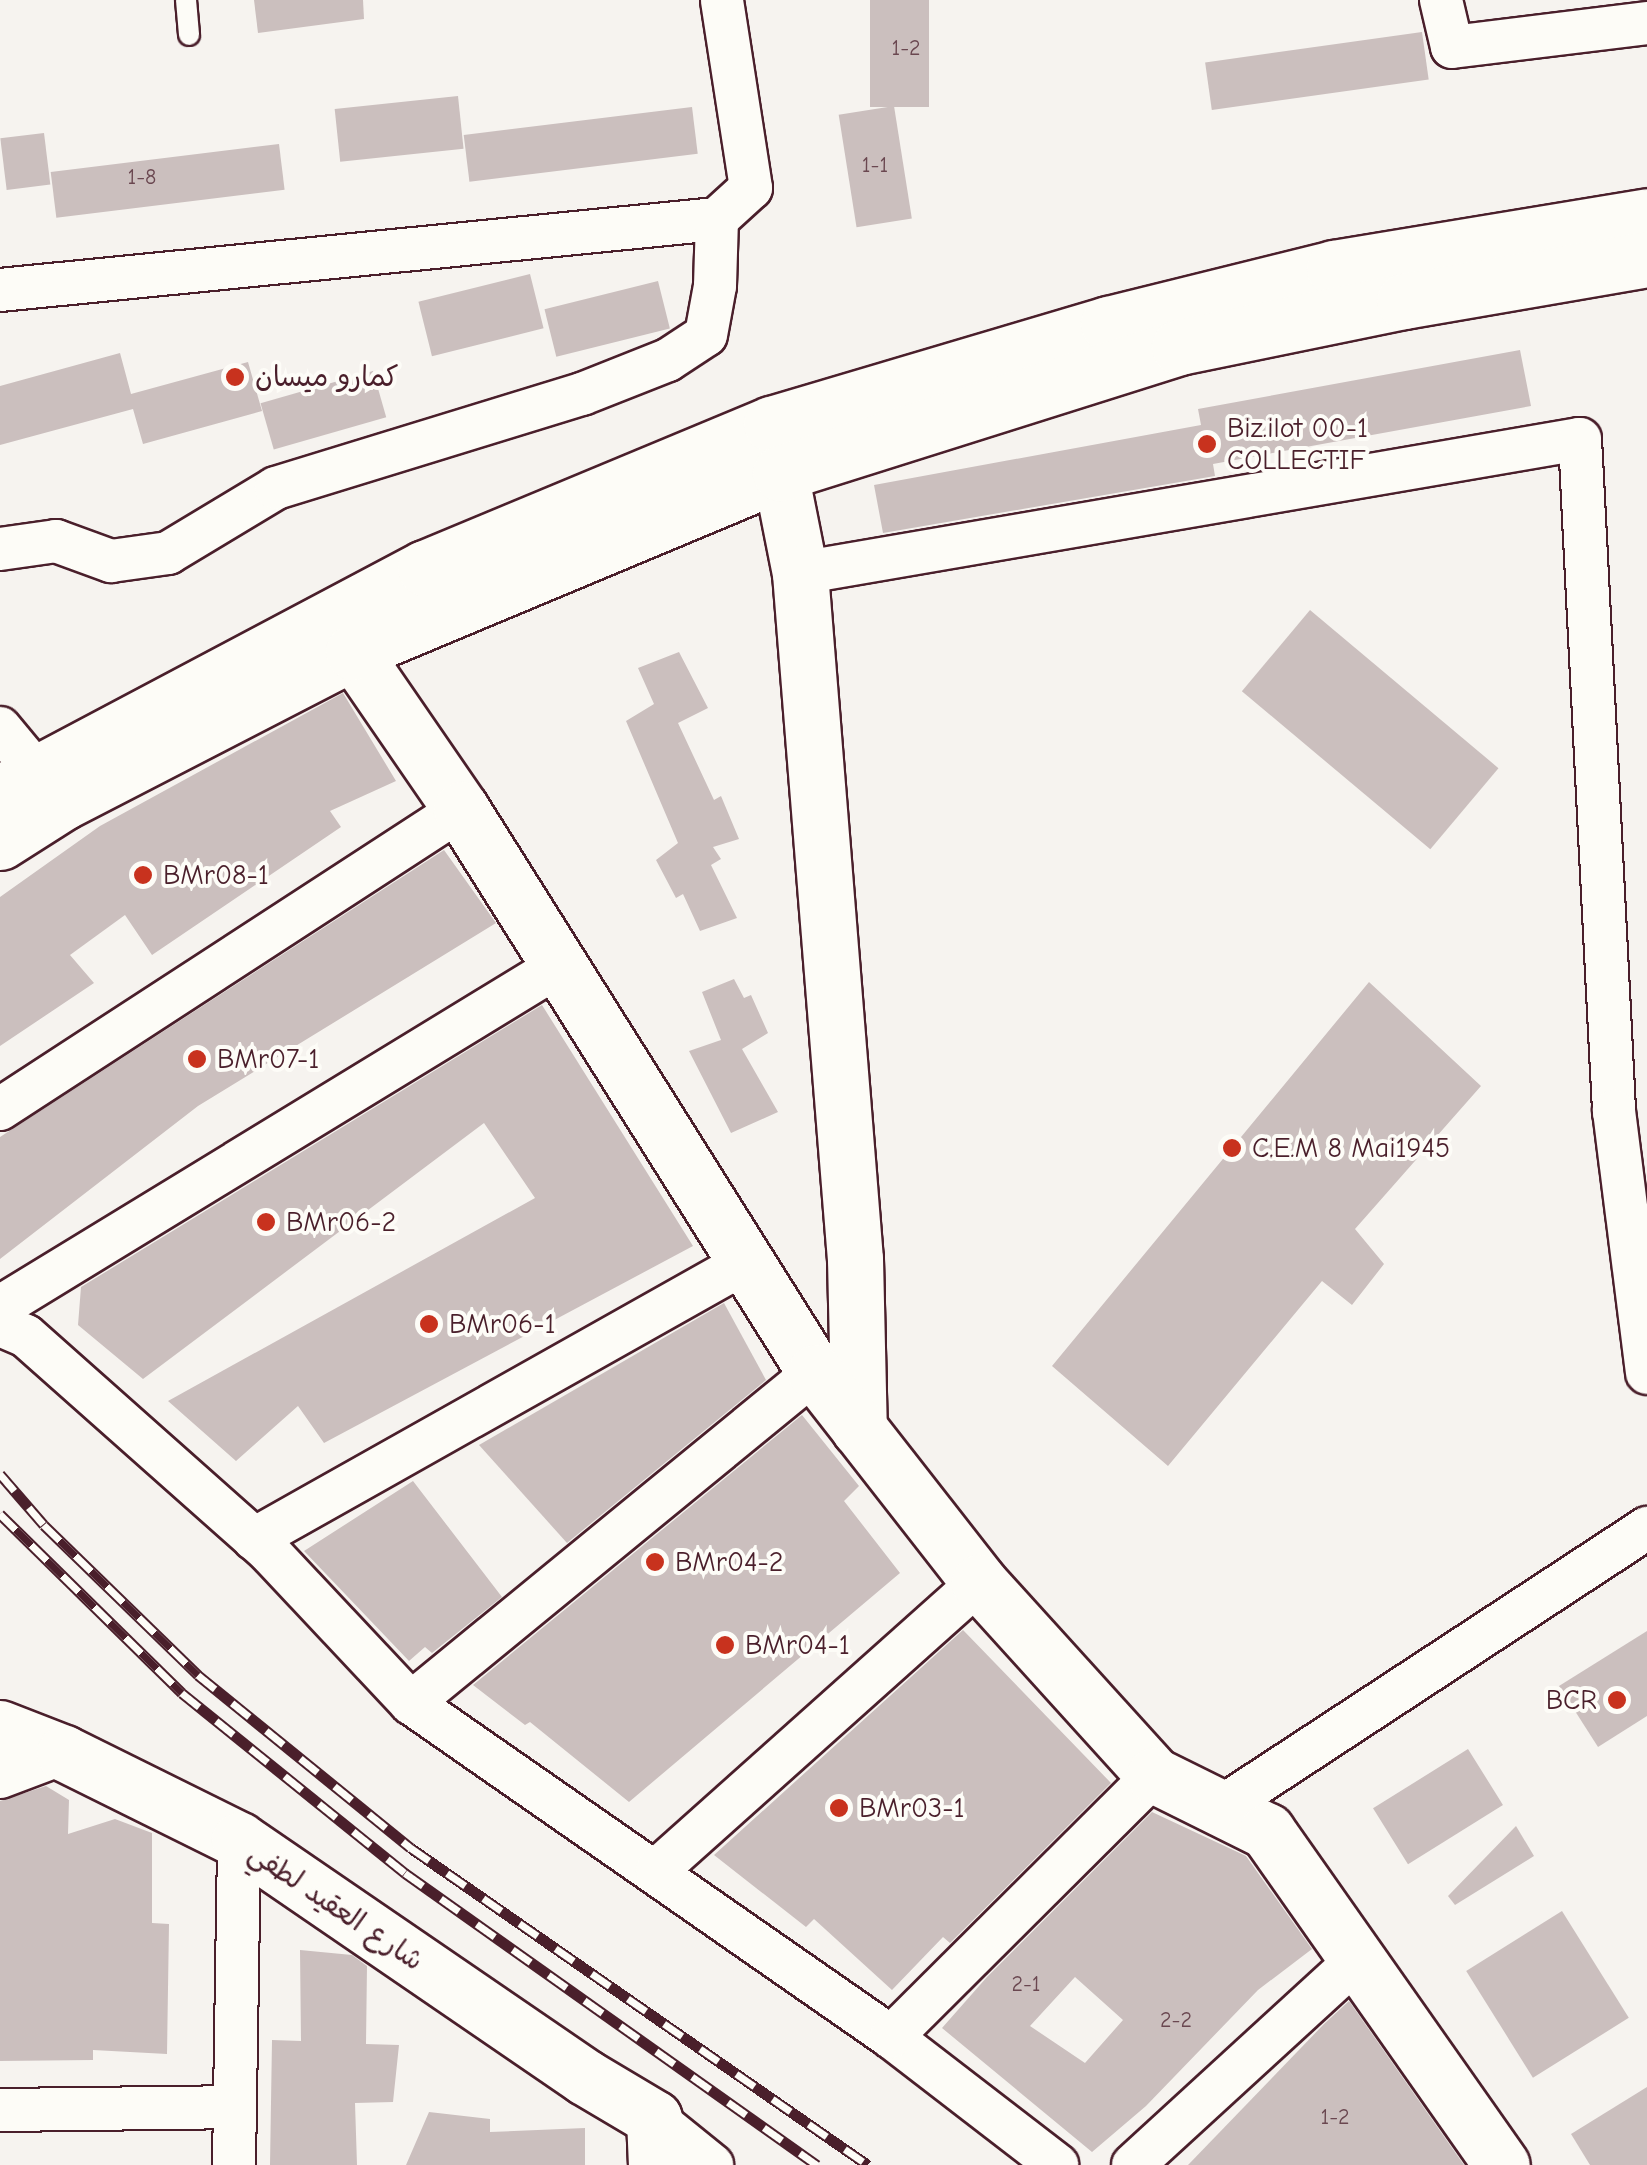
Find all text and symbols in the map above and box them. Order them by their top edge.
house number: 1-2 [891,36,921,62]
house number: 1-1 [862,153,888,179]
house number: 1-8 [128,165,156,191]
place label: كمارو ميسان [255,360,399,394]
marker: كمارو ميسان [224,366,246,388]
place label: Biz.ilot 00-1 COLLECTIF [1227,411,1368,477]
marker: Biz.ilot 00-1 COLLECTIF [1196,433,1218,455]
place label: BMr08-1 [163,858,269,892]
marker: BMr08-1 [132,864,154,886]
place label: BMr07-1 [217,1042,319,1076]
marker: BMr07-1 [186,1048,208,1070]
place label: C.E.M 8 Mai1945 [1252,1131,1450,1165]
marker: C.E.M 8 Mai1945 [1221,1137,1243,1159]
place label: BMr06-2 [286,1205,396,1239]
marker: BMr06-2 [255,1211,277,1233]
place label: BMr06-1 [449,1307,556,1341]
marker: BMr06-1 [418,1313,440,1335]
place label: BMr04-2 [675,1545,783,1579]
marker: BMr04-2 [644,1551,666,1573]
place label: BMr04-1 [745,1628,850,1662]
marker: BMr04-1 [714,1634,736,1656]
place label: BCR [1546,1683,1597,1717]
marker: BCR [1606,1689,1628,1711]
place label: BMr03-1 [859,1791,965,1825]
marker: BMr03-1 [828,1797,850,1819]
street label: شارع العقيد لطفي [242,1836,430,1978]
house number: 2-1 [1011,1972,1041,1998]
house number: 2-2 [1160,2008,1192,2034]
house number: 1-2 [1320,2105,1350,2131]

